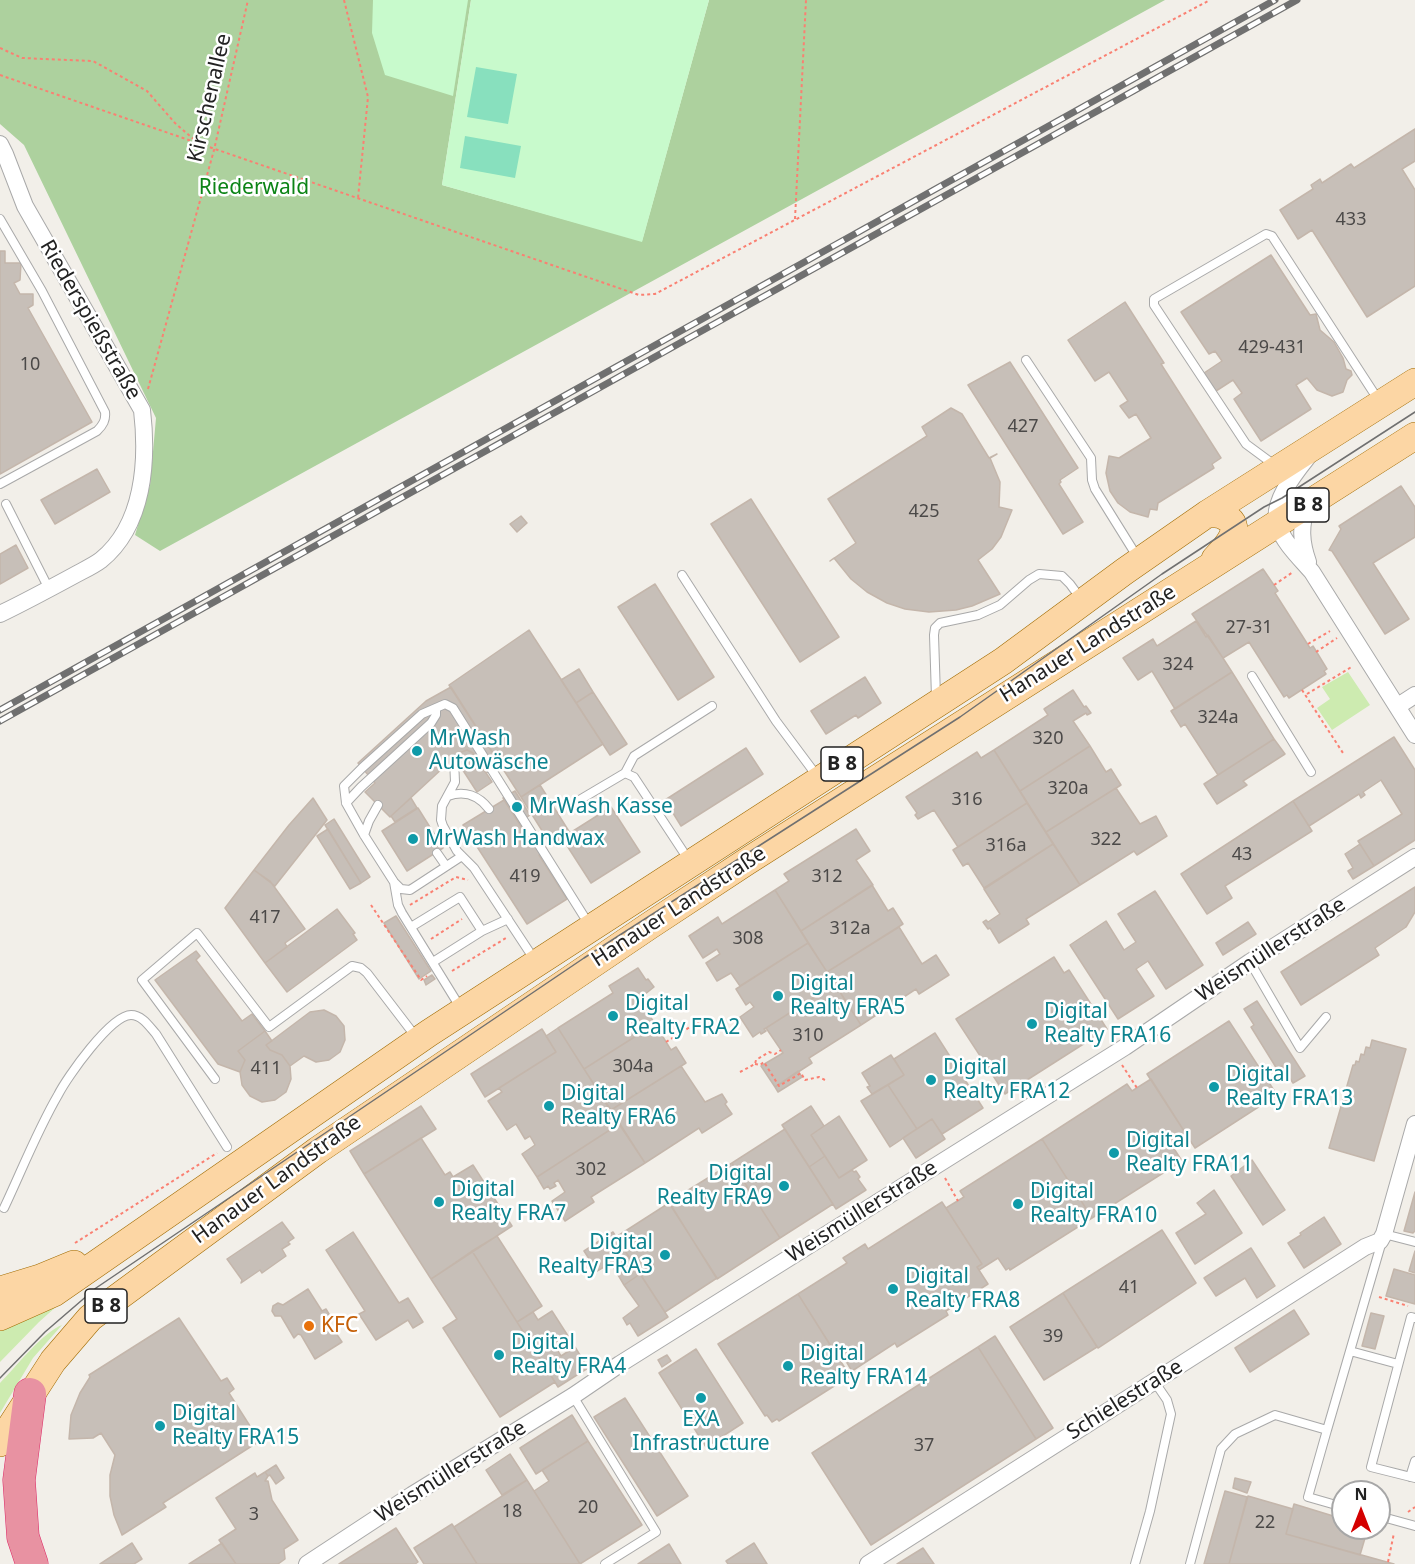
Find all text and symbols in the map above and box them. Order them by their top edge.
street label: Kirschenallee [183,31,237,165]
park label: Riederwald [199,175,309,201]
house number: 433 [1336,209,1366,231]
street label: Riederspießstraße [34,236,146,404]
house number: 429-431 [1238,337,1306,359]
house number: 10 [20,354,40,376]
house number: 427 [1008,416,1038,438]
road number: B 8 [1287,488,1329,522]
house number: 425 [909,501,939,523]
street label: Hanauer Landstraße [995,580,1181,708]
house number: 27-31 [1226,617,1272,639]
house number: 324 [1163,654,1193,676]
house number: 324a [1198,707,1238,729]
place label: MrWash Autowäsche [429,726,549,776]
house number: 320 [1033,728,1063,750]
marker: MrWash Autowäsche [410,744,424,758]
road number: B 8 [821,747,863,781]
house number: 320a [1048,778,1088,800]
house number: 316 [952,789,982,811]
place label: MrWash Kasse [529,794,673,820]
marker: MrWash Kasse [510,800,524,814]
place label: MrWash Handwax [425,826,605,852]
house number: 322 [1091,829,1121,851]
marker: MrWash Handwax [406,832,420,846]
house number: 316a [986,835,1026,857]
street label: Hanauer Landstraße [587,841,771,973]
house number: 43 [1232,844,1252,866]
house number: 419 [510,866,540,888]
house number: 312 [812,866,842,888]
street label: Weismüllerstraße [1192,892,1350,1008]
house number: 417 [250,907,280,929]
house number: 312a [830,918,870,940]
house number: 308 [733,928,763,950]
place label: Digital Realty FRA5 [790,971,905,1021]
marker: Digital Realty FRA5 [771,989,785,1003]
place label: Digital Realty FRA2 [625,991,740,1041]
place label: Digital Realty FRA16 [1044,999,1171,1049]
marker: Digital Realty FRA2 [606,1009,620,1023]
marker: Digital Realty FRA16 [1025,1017,1039,1031]
house number: 310 [793,1025,823,1047]
place label: Digital Realty FRA12 [943,1055,1070,1105]
house number: 304a [613,1056,653,1078]
house number: 411 [251,1058,281,1080]
place label: Digital Realty FRA13 [1226,1062,1353,1112]
marker: Digital Realty FRA12 [924,1073,938,1087]
marker: Digital Realty FRA13 [1207,1080,1221,1094]
place label: Digital Realty FRA6 [561,1081,676,1131]
marker: Digital Realty FRA6 [542,1099,556,1113]
street label: Hanauer Landstraße [188,1110,366,1250]
place label: Digital Realty FRA11 [1126,1128,1253,1178]
marker: Digital Realty FRA11 [1107,1146,1121,1160]
street label: Weismüllerstraße [782,1155,942,1269]
house number: 302 [576,1159,606,1181]
place label: Digital Realty FRA9 [657,1161,772,1211]
place label: Digital Realty FRA7 [451,1177,566,1227]
marker: Digital Realty FRA9 [777,1179,791,1193]
place label: Digital Realty FRA10 [1030,1179,1157,1229]
marker: Digital Realty FRA7 [432,1195,446,1209]
marker: Digital Realty FRA10 [1011,1197,1025,1211]
place label: Digital Realty FRA3 [538,1230,653,1280]
marker: Digital Realty FRA3 [658,1248,672,1262]
place label: Digital Realty FRA8 [905,1264,1020,1314]
house number: 41 [1119,1277,1139,1299]
marker: Digital Realty FRA8 [886,1282,900,1296]
road number: B 8 [85,1289,127,1323]
place label: KFC [321,1313,358,1339]
marker: KFC [302,1319,316,1333]
house number: 39 [1043,1326,1063,1348]
place label: Digital Realty FRA4 [511,1330,626,1380]
place label: Digital Realty FRA14 [800,1341,927,1391]
marker: Digital Realty FRA4 [492,1348,506,1362]
street label: Schielestraße [1062,1354,1188,1446]
marker: Digital Realty FRA14 [781,1359,795,1373]
marker: EXA Infrastructure [694,1391,708,1405]
place label: Digital Realty FRA15 [172,1401,299,1451]
place label: EXA Infrastructure [632,1407,770,1457]
street label: Weismüllerstraße [371,1415,531,1529]
marker: Digital Realty FRA15 [153,1419,167,1433]
house number: 37 [914,1435,934,1457]
north arrow [1331,1480,1391,1540]
text: N [1354,1483,1368,1505]
house number: 20 [578,1497,598,1519]
house number: 18 [502,1501,522,1523]
house number: 3 [249,1504,259,1526]
house number: 22 [1255,1512,1275,1534]

